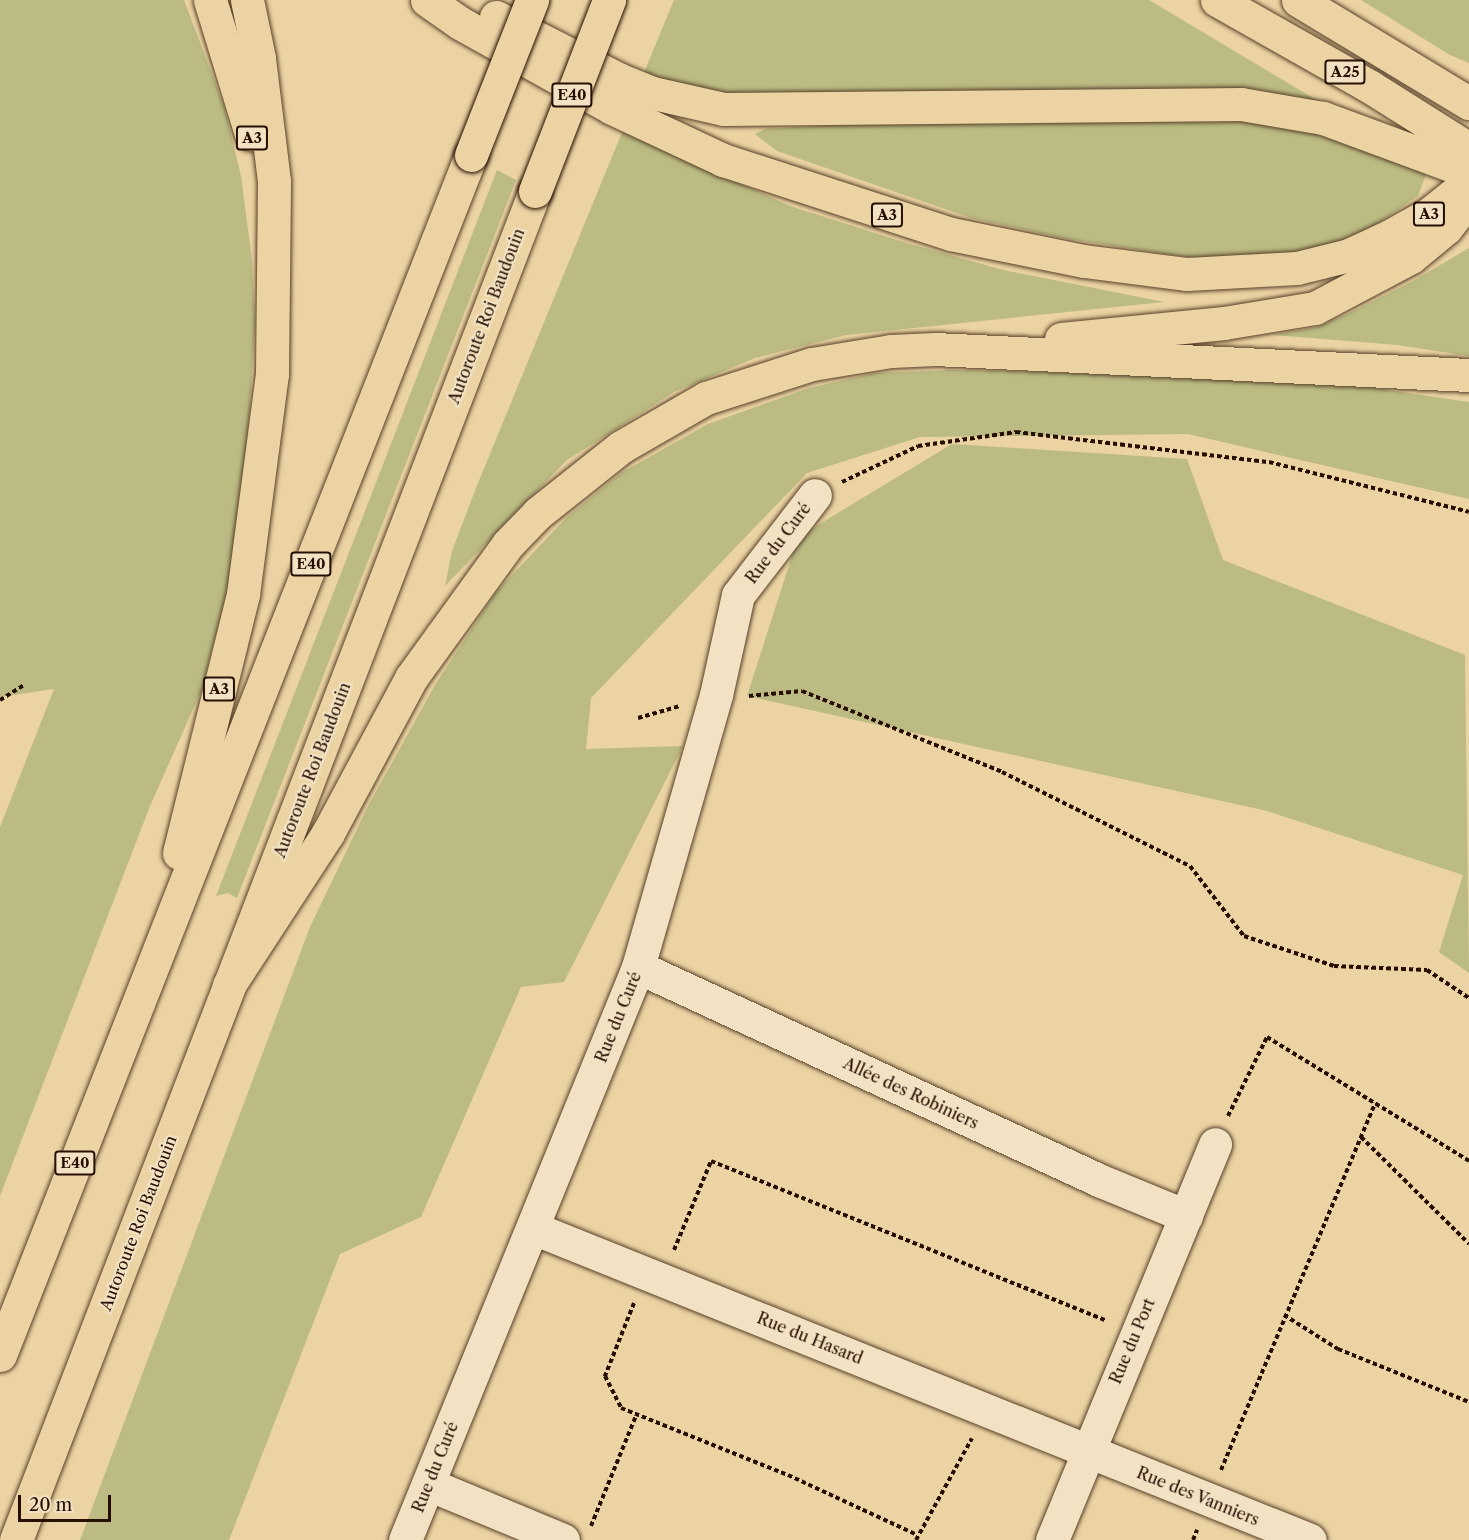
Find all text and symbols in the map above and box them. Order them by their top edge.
road number: A25 [1324,60,1366,84]
road number: E40 [551,83,593,107]
road number: A3 [236,126,268,150]
road number: A3 [1412,202,1446,226]
road number: A3 [870,203,904,227]
street label: Autoroute Roi Baudouin [444,226,528,406]
street label: Rue du Curé [741,499,815,587]
road number: E40 [290,552,332,576]
road number: A3 [202,677,236,701]
street label: Autoroute Roi Baudouin [270,680,354,860]
street label: Rue du Curé [591,969,645,1065]
street label: Allée des Robiniers [840,1053,982,1133]
street label: Autoroute Roi Baudouin [96,1133,180,1313]
road number: E40 [54,1151,96,1175]
street label: Rue du Port [1105,1295,1159,1387]
street label: Rue du Hasard [754,1308,866,1368]
street label: Rue du Curé [408,1419,462,1515]
street label: Rue des Vanniers [1134,1463,1262,1529]
scale bar [21,1483,114,1521]
text: 20 m [29,1494,72,1516]

